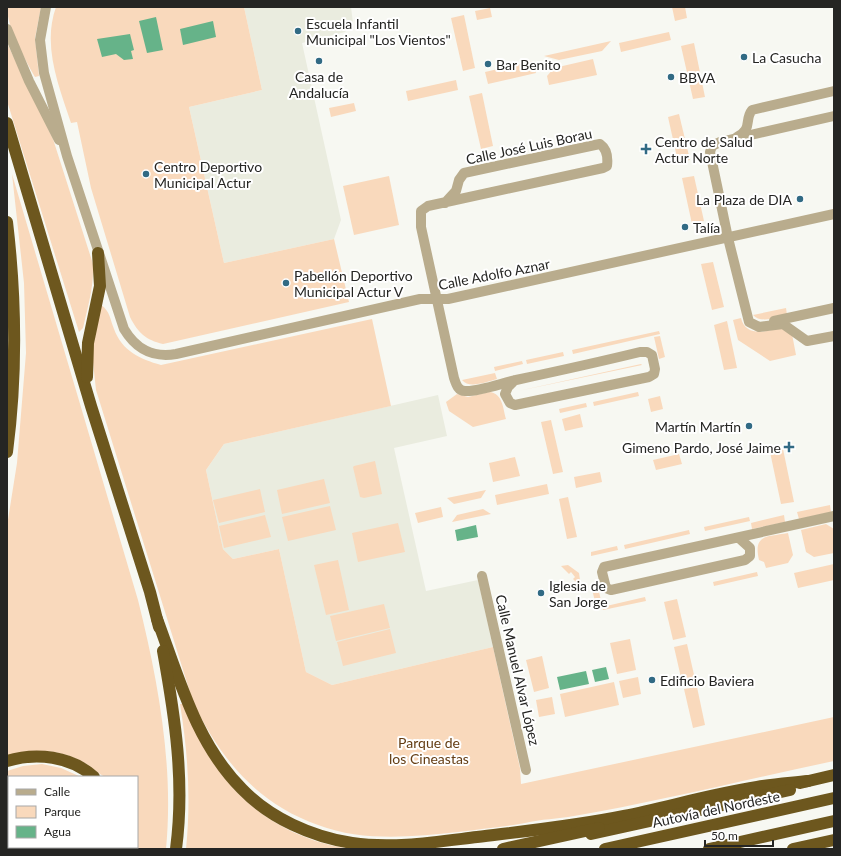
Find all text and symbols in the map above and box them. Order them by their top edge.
place label: Escuela Infantil Municipal "Los Vientos" [306,15,451,48]
marker: Escuela Infantil Municipal "Los Vientos" [293,26,303,36]
place label: La Casucha [752,49,821,66]
marker: La Casucha [739,52,749,62]
marker: Casa de Andalucía [314,56,324,66]
place label: Bar Benito [496,56,561,73]
marker: Bar Benito [483,59,493,69]
place label: Casa de Andalucía [289,68,349,101]
place label: BBVA [679,69,716,86]
marker: BBVA [666,72,676,82]
street label: Calle José Luis Borau [464,124,594,168]
place label: Centro de Salud Actur Norte [655,133,753,166]
marker: Centro de Salud Actur Norte [640,143,652,155]
place label: Centro Deportivo Municipal Actur [154,158,262,191]
marker: Centro Deportivo Municipal Actur [141,169,151,179]
place label: La Plaza de DIA [696,191,793,208]
marker: La Plaza de DIA [795,194,805,204]
place label: Talía [693,219,720,236]
marker: Talía [680,222,690,232]
street label: Calle Adolfo Aznar [437,255,551,293]
place label: Pabellón Deportivo Municipal Actur V [294,267,413,300]
marker: Pabellón Deportivo Municipal Actur V [281,278,291,288]
place label: Martín Martín [655,418,741,435]
marker: Martín Martín [744,421,754,431]
place label: Gimeno Pardo, José Jaime [622,439,781,456]
marker: Gimeno Pardo, José Jaime [784,442,794,452]
place label: Iglesia de San Jorge [549,577,608,610]
marker: Iglesia de San Jorge [536,588,546,598]
street label: Calle Manuel Alvar López [492,593,544,747]
place label: Edificio Baviera [660,672,754,689]
marker: Edificio Baviera [647,675,657,685]
park label: Parque de los Cineastas [389,734,469,767]
legend [8,776,138,848]
text: Calle [44,784,70,799]
street label: Autovía del Nordeste [651,787,781,831]
text: Parque [44,804,81,819]
scale bar [705,822,773,848]
text: Agua [44,824,71,839]
text: 50 m [711,828,738,843]

